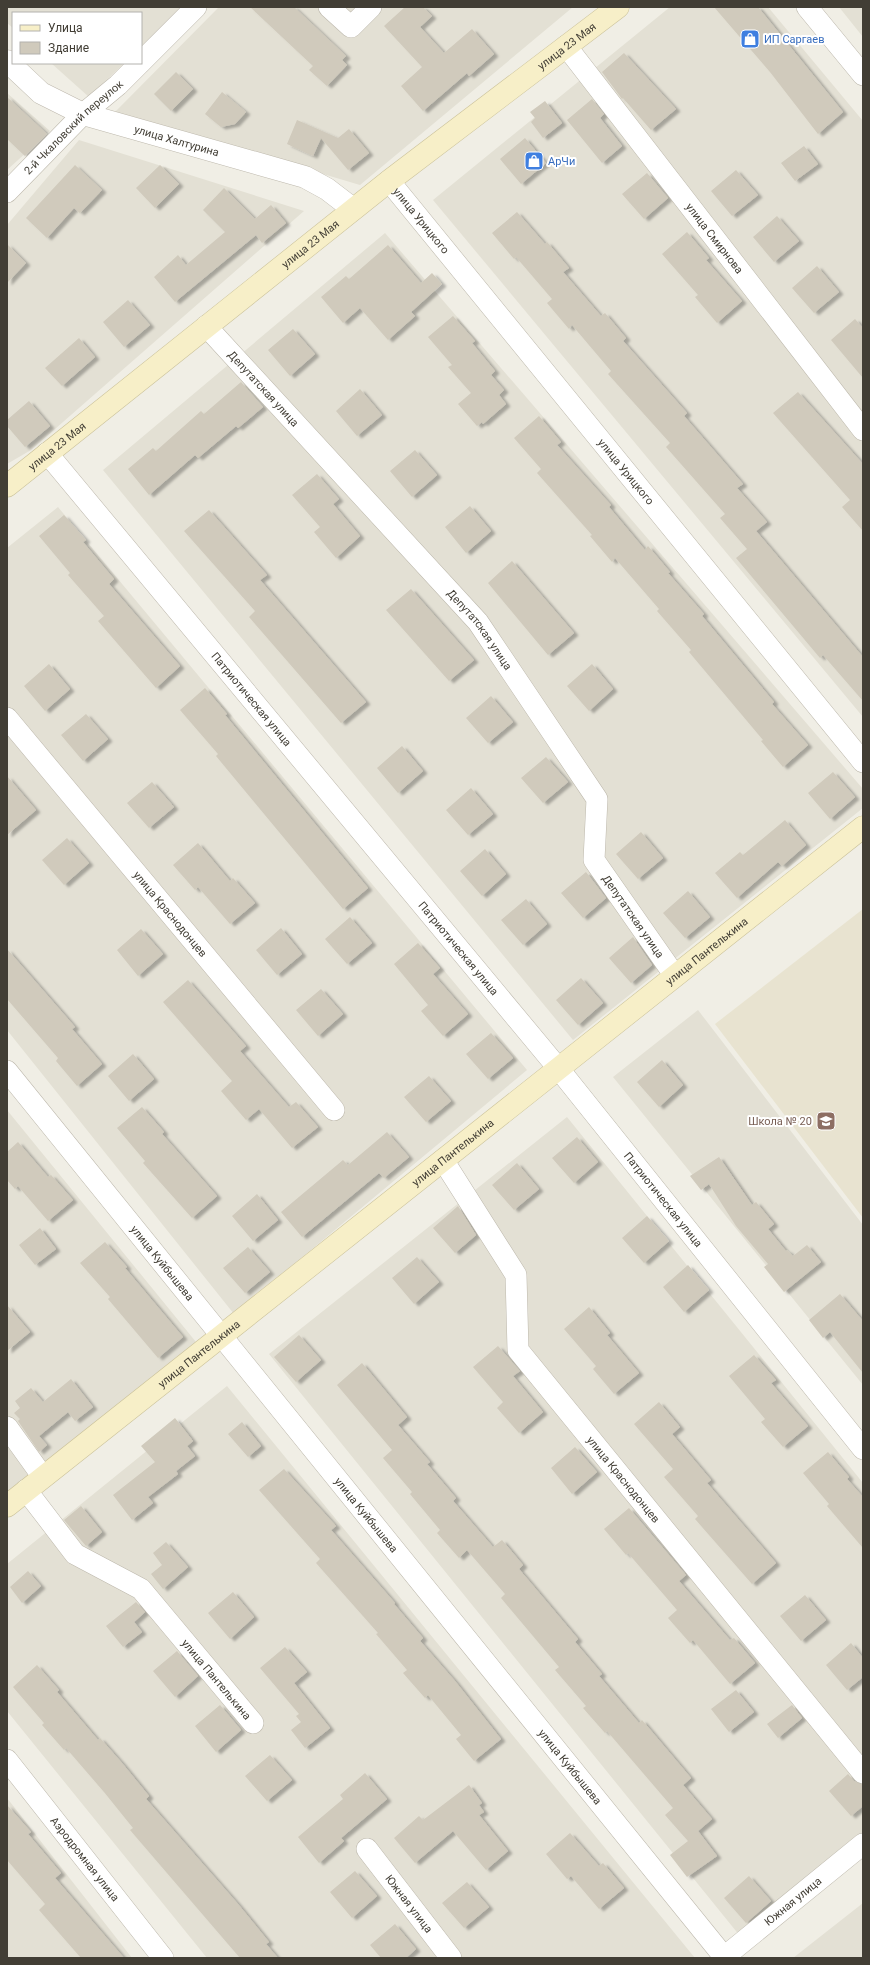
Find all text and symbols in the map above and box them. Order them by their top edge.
legend [12,12,142,64]
street label: улица 23 Мая [535,20,598,72]
text: Улица [48,21,83,35]
shop icon: ИП Саргаев [739,28,761,50]
place label: ИП Саргаев [764,33,824,46]
text: Здание [48,41,89,55]
street label: 2-й Чкаловский переулок [21,77,126,177]
street label: улица Халтурина [133,122,221,159]
shop icon: АрЧи [523,150,545,172]
place label: АрЧи [548,155,575,168]
street label: улица Урицкого [390,185,452,256]
street label: улица Смирнова [683,200,746,276]
street label: улица 23 Мая [279,217,342,271]
street label: Депутатская улица [225,348,302,429]
street label: улица 23 Мая [26,419,88,473]
street label: улица Урицкого [595,436,657,507]
street label: Депутатская улица [445,587,515,672]
street label: Патриотическая улица [209,650,294,749]
street label: улица Краснодонцев [131,868,210,959]
street label: Депутатская улица [600,872,667,960]
street label: Патриотическая улица [416,899,501,998]
street label: улица Пантелькина [663,915,750,987]
school or university icon: Школа № 20 [815,1110,837,1132]
place label: Школа № 20 [748,1115,812,1128]
street label: улица Пантелькина [409,1116,496,1189]
street label: Патриотическая улица [621,1149,705,1250]
street label: улица Куйбышева [128,1223,197,1303]
street label: улица Пантелькина [155,1317,243,1390]
street label: улица Краснодонцев [584,1433,663,1525]
street label: улица Куйбышева [332,1475,401,1555]
street label: улица Пантелькина [179,1636,254,1722]
street label: улица Куйбышева [536,1726,604,1807]
street label: Аэродромная улица [48,1814,122,1904]
street label: Южная улица [383,1872,436,1935]
street label: Южная улица [762,1874,824,1928]

